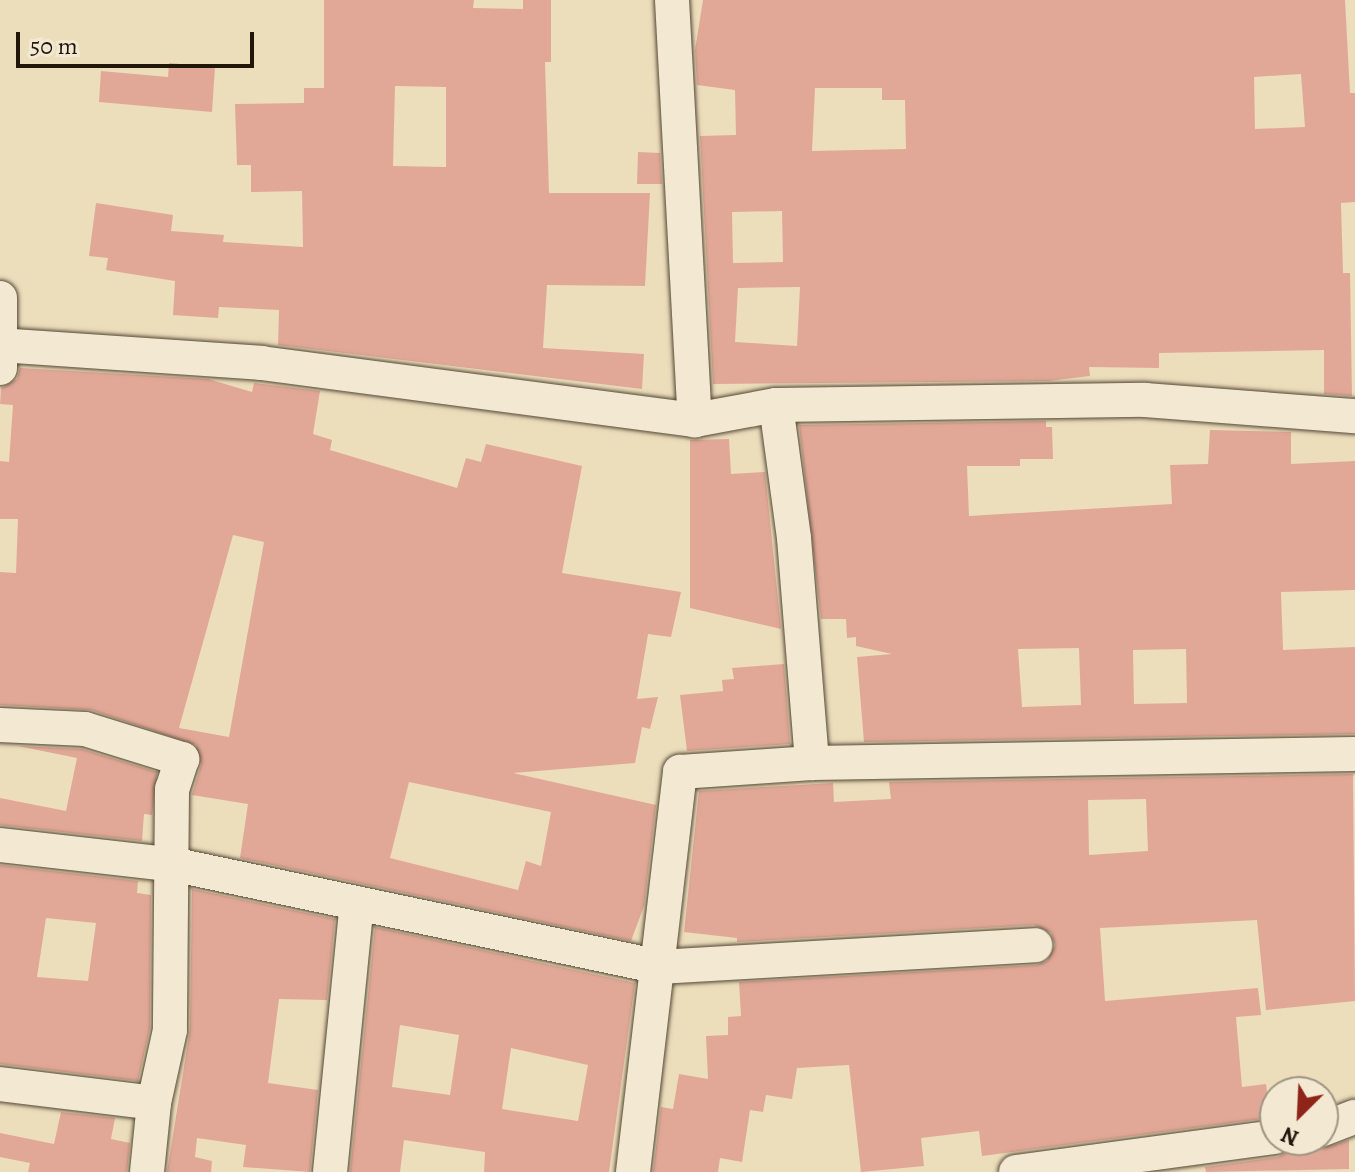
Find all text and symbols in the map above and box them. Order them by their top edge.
scale bar [20,16,258,66]
text: 50 m [30,30,78,62]
north arrow [1259,1076,1339,1156]
text: N [1277,1119,1303,1153]

